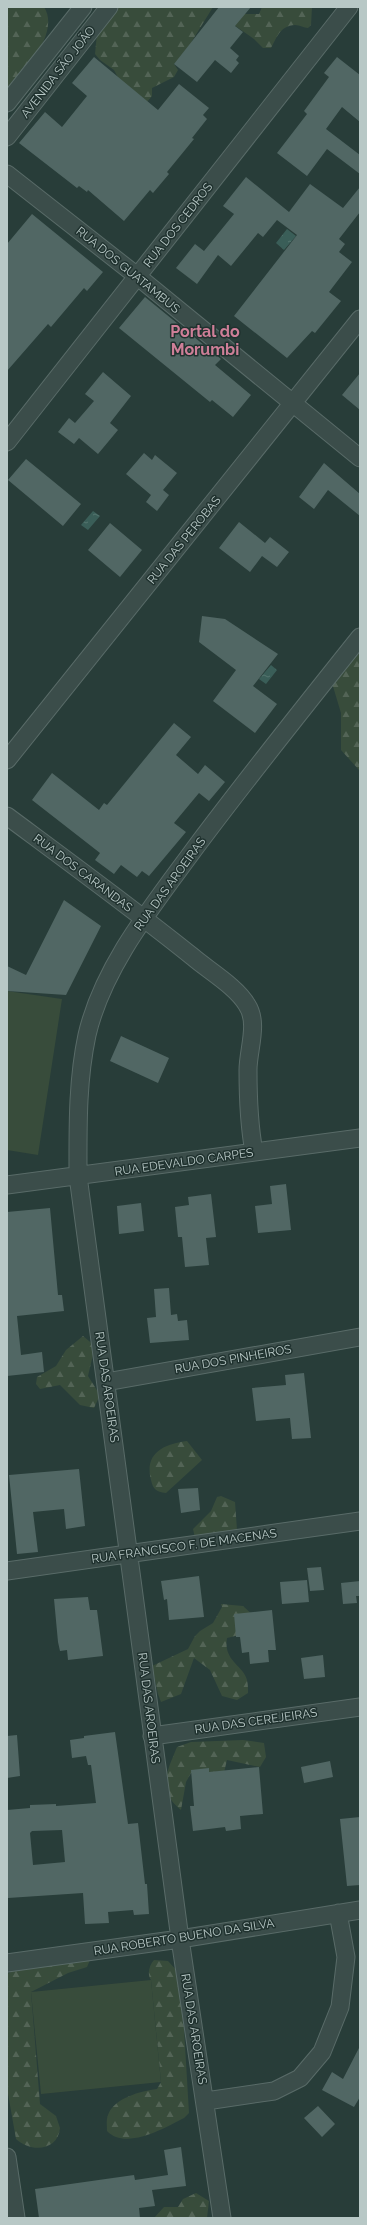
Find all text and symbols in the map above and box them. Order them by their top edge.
street label: AVENIDA SÃO JOÃO [18,24,98,120]
street label: RUA DOS CEDROS [141,180,215,270]
street label: RUA DOS GUATAMBUS [73,224,183,316]
district label: Portal do Morumbi [170,322,240,359]
street label: RUA DAS PEROBAS [144,493,224,587]
street label: RUA DOS CARANDAS [31,831,135,915]
street label: RUA DAS AROEIRAS [131,835,209,933]
street label: RUA EDEVALDO CARPES [114,1145,254,1179]
street label: RUA DAS AROEIRAS [92,1331,122,1443]
street label: RUA DOS PINHEIROS [174,1342,292,1376]
street label: RUA FRANCISCO F. DE MACENAS [90,1526,278,1566]
street label: RUA DAS AROEIRAS [135,1652,163,1764]
street label: RUA DAS CEREJEIRAS [194,1705,318,1737]
street label: RUA ROBERTO BUENO DA SILVA [93,1916,275,1958]
street label: RUA DAS AROEIRAS [178,1973,210,2085]

